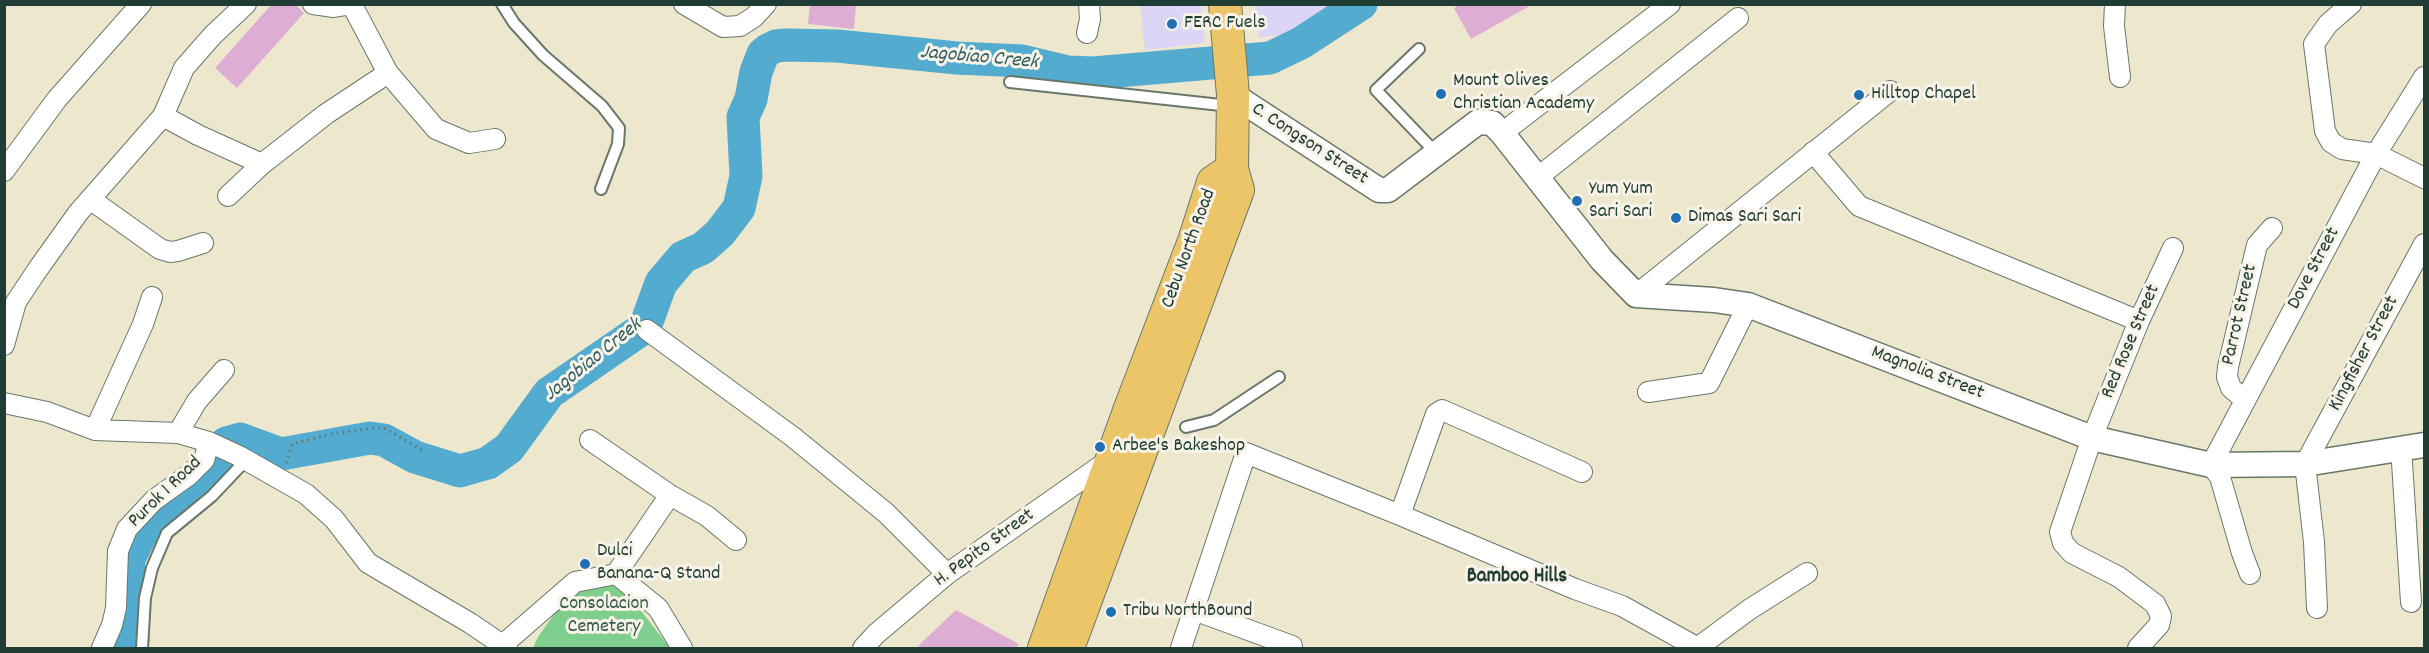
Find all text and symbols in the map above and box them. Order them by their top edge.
place label: FERC Fuels [1184,12,1266,36]
marker: FERC Fuels [1165,17,1179,31]
water label: Jagobiao Creek [919,41,1039,77]
place label: Mount Olives Christian Academy [1453,70,1594,117]
place label: Hilltop Chapel [1871,83,1976,107]
marker: Mount Olives Christian Academy [1434,87,1448,101]
marker: Hilltop Chapel [1852,88,1866,102]
street label: C. Congson Street [1246,98,1372,192]
place label: Yum Yum Sari Sari [1589,178,1653,225]
street label: Cebu North Road [1157,186,1223,312]
marker: Yum Yum Sari Sari [1570,194,1584,208]
place label: Dimas Sari Sari [1688,206,1801,230]
marker: Dimas Sari Sari [1669,211,1683,225]
street label: Dove Street [2283,224,2347,314]
street label: Parrot Street [2218,262,2264,368]
street label: Red Rose Street [2097,281,2167,403]
street label: Kingfisher Street [2325,292,2405,416]
water label: Jagobiao Creek [540,314,648,408]
street label: Magnolia Street [1867,341,1987,407]
place label: Arbee's Bakeshop [1112,435,1245,459]
marker: Arbee's Bakeshop [1093,440,1107,454]
street label: Purok 1 Road [124,452,208,534]
street label: H. Pepito Street [930,505,1040,593]
place label: Dulci Banana-Q Stand [597,540,720,587]
marker: Dulci Banana-Q Stand [578,557,592,571]
district label: Bamboo Hills [1467,565,1567,591]
park label: Consolacion Cemetery [559,593,649,640]
place label: Tribu NorthBound [1123,600,1252,624]
marker: Tribu NorthBound [1104,605,1118,619]

